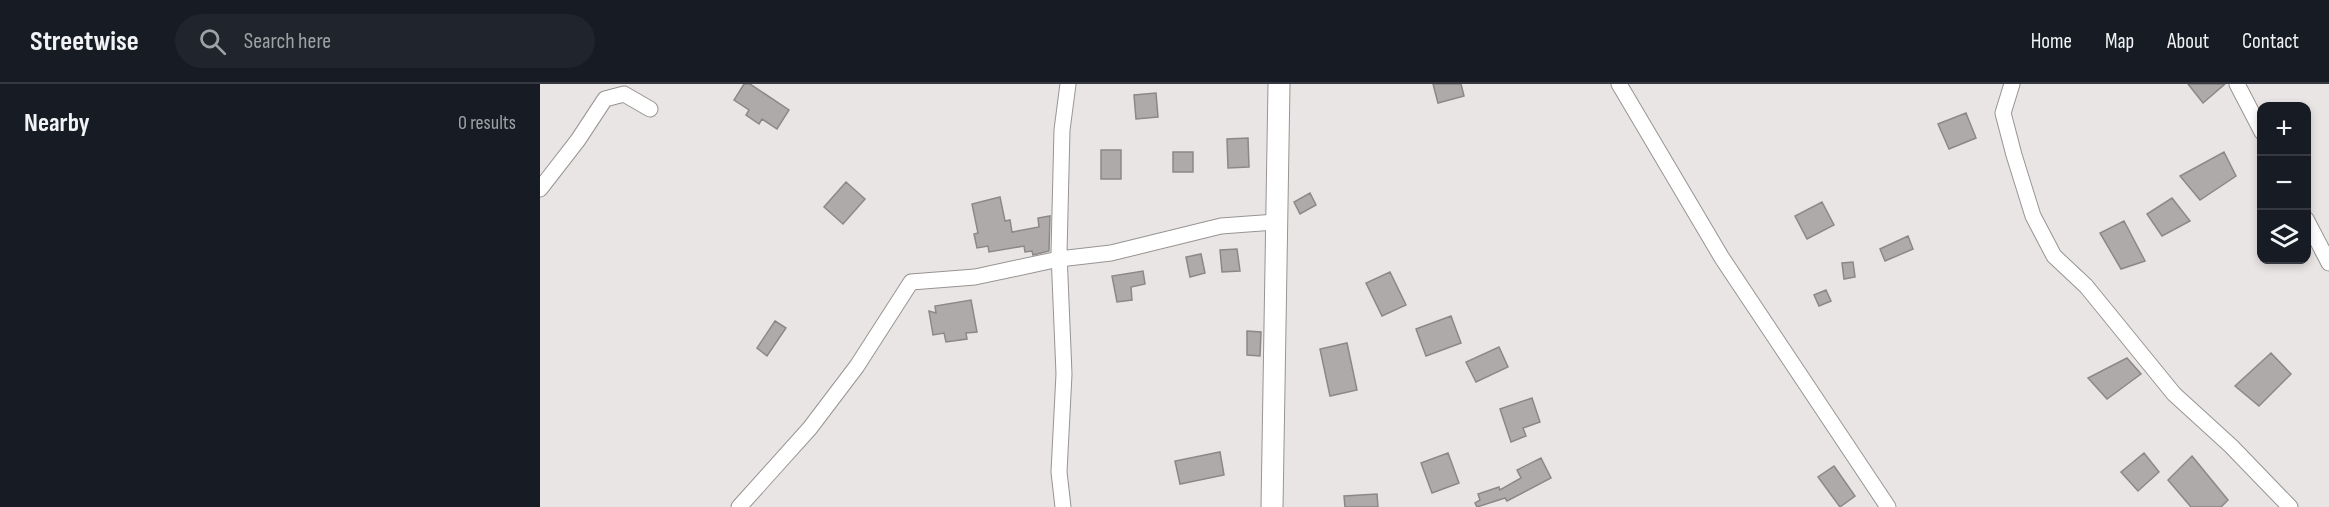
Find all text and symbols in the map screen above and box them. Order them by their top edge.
search box [175,14,595,68]
text: Streetwise [30,25,139,58]
icon: search [196,25,229,58]
text: Search here [244,28,331,55]
text: Home [2031,29,2072,54]
text: Map [2105,29,2134,54]
text: About [2167,29,2209,54]
text: Contact [2242,29,2299,54]
map controls [2257,102,2311,264]
button: + [2257,102,2311,156]
text: Nearby [24,108,90,139]
text: 0 results [458,111,516,135]
button: − [2257,156,2311,210]
button: layers [2257,210,2311,264]

